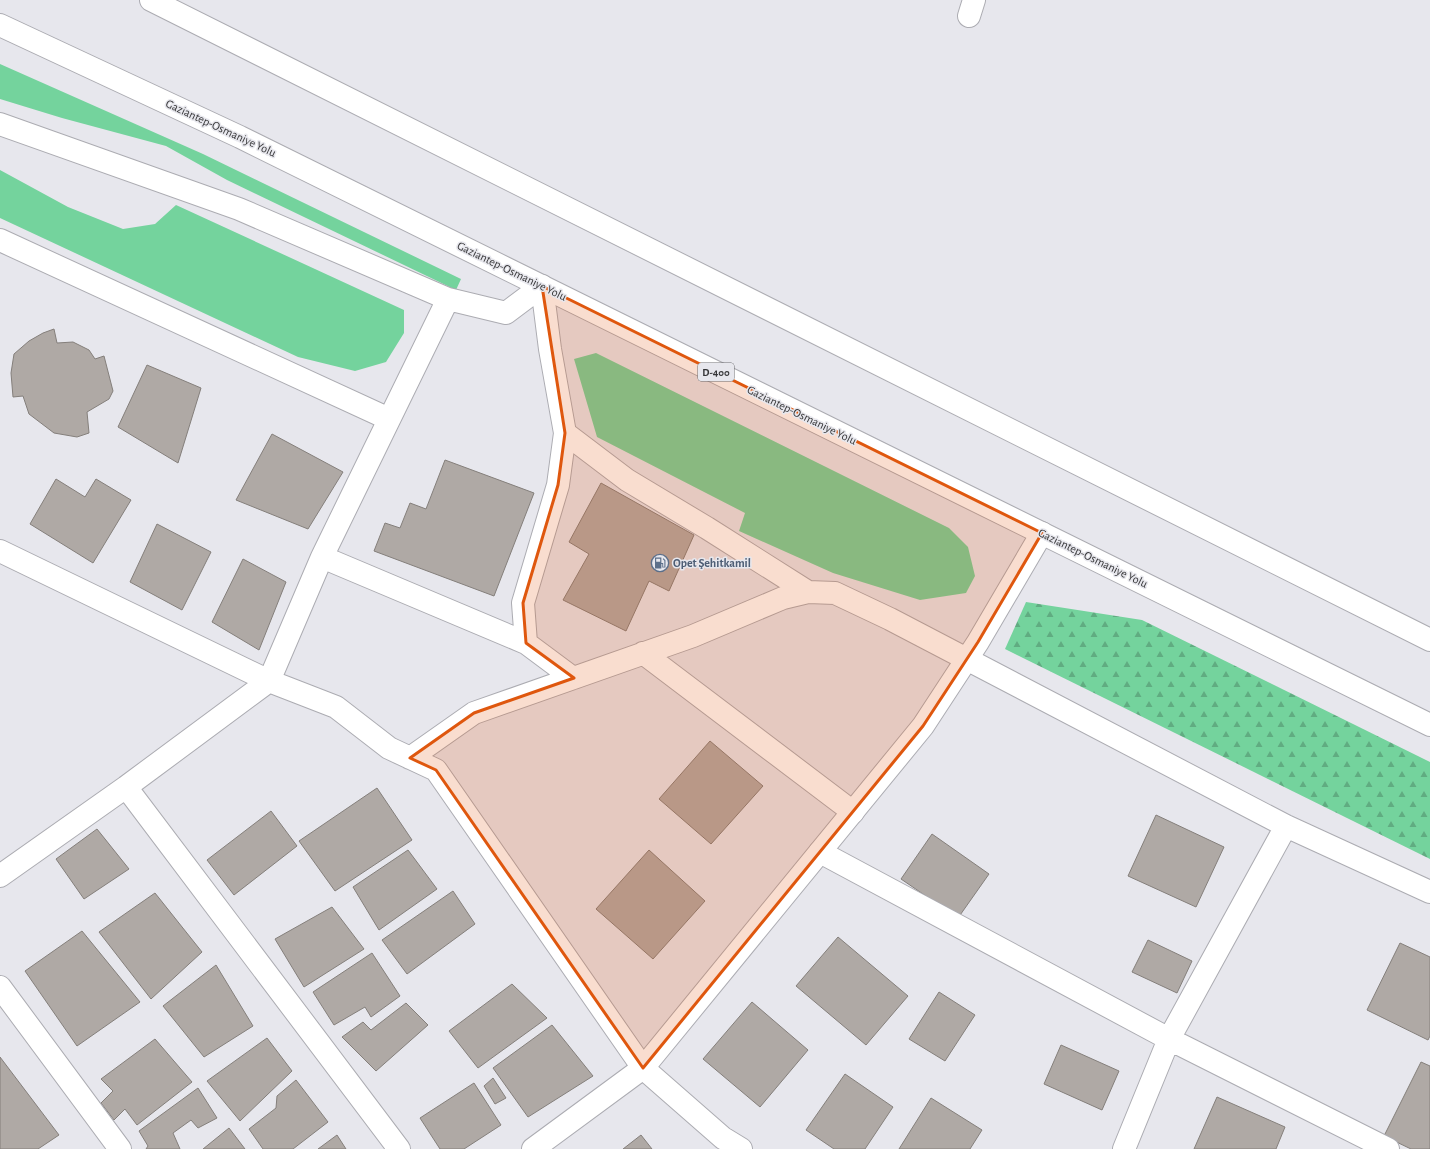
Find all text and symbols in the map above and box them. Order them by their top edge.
street label: Gaziantep-Osmaniye Yolu [164,97,278,160]
street label: Gaziantep-Osmaniye Yolu [455,239,569,304]
road number: D-400 [698,363,734,381]
street label: Gaziantep-Osmaniye Yolu [745,383,859,448]
street label: Gaziantep-Osmaniye Yolu [1036,526,1150,591]
fuel station icon: Opet Şehitkamil [650,553,670,573]
place label: Opet Şehitkamil [673,557,751,569]

